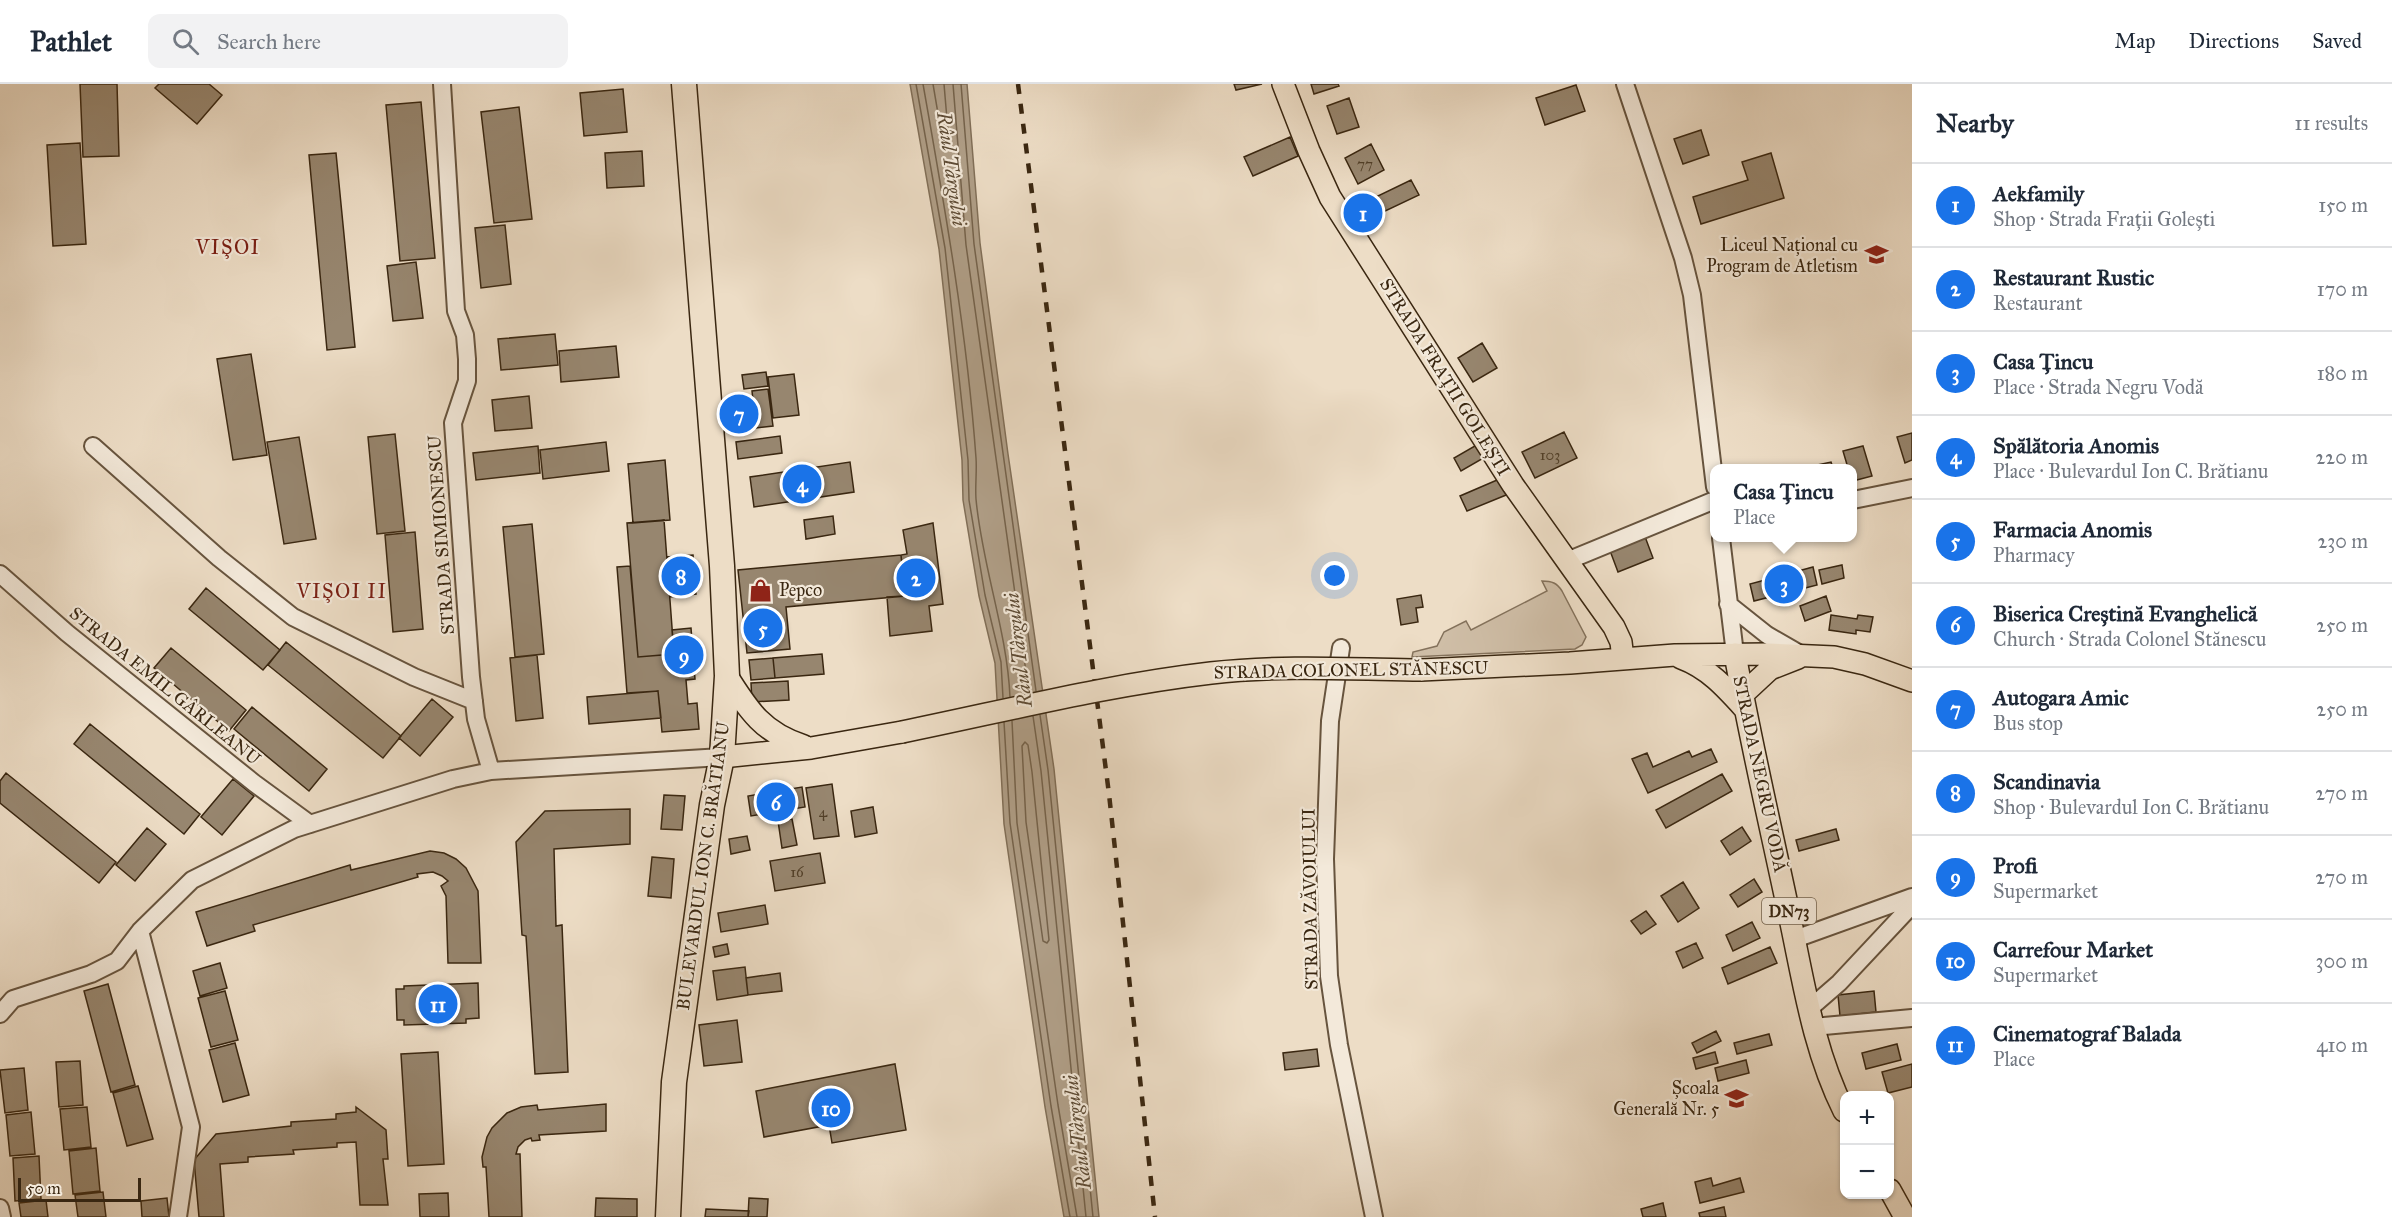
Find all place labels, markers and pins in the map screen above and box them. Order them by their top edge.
pin: 1 [1344,190,1382,236]
place label: Liceul Național cu Program de Atletism [1706,234,1858,278]
school or university icon: Liceul Național cu Program de Atletism [1863,242,1889,268]
pin: 7 [720,392,758,436]
pin: 4 [782,462,822,506]
pin: 8 [662,554,700,598]
pin: 2 [896,556,936,600]
pin: 3 [1764,562,1804,606]
shop icon: Pepco [748,577,774,603]
place label: Pepco [779,579,822,601]
pin: 5 [744,606,783,650]
pin: 9 [664,632,704,678]
pin: 6 [756,780,796,824]
pin: 11 [418,982,458,1026]
place label: Școala Generală Nr. 5 [1613,1077,1720,1120]
school or university icon: Școala Generală Nr. 5 [1724,1085,1750,1111]
pin: 10 [812,1086,850,1130]

